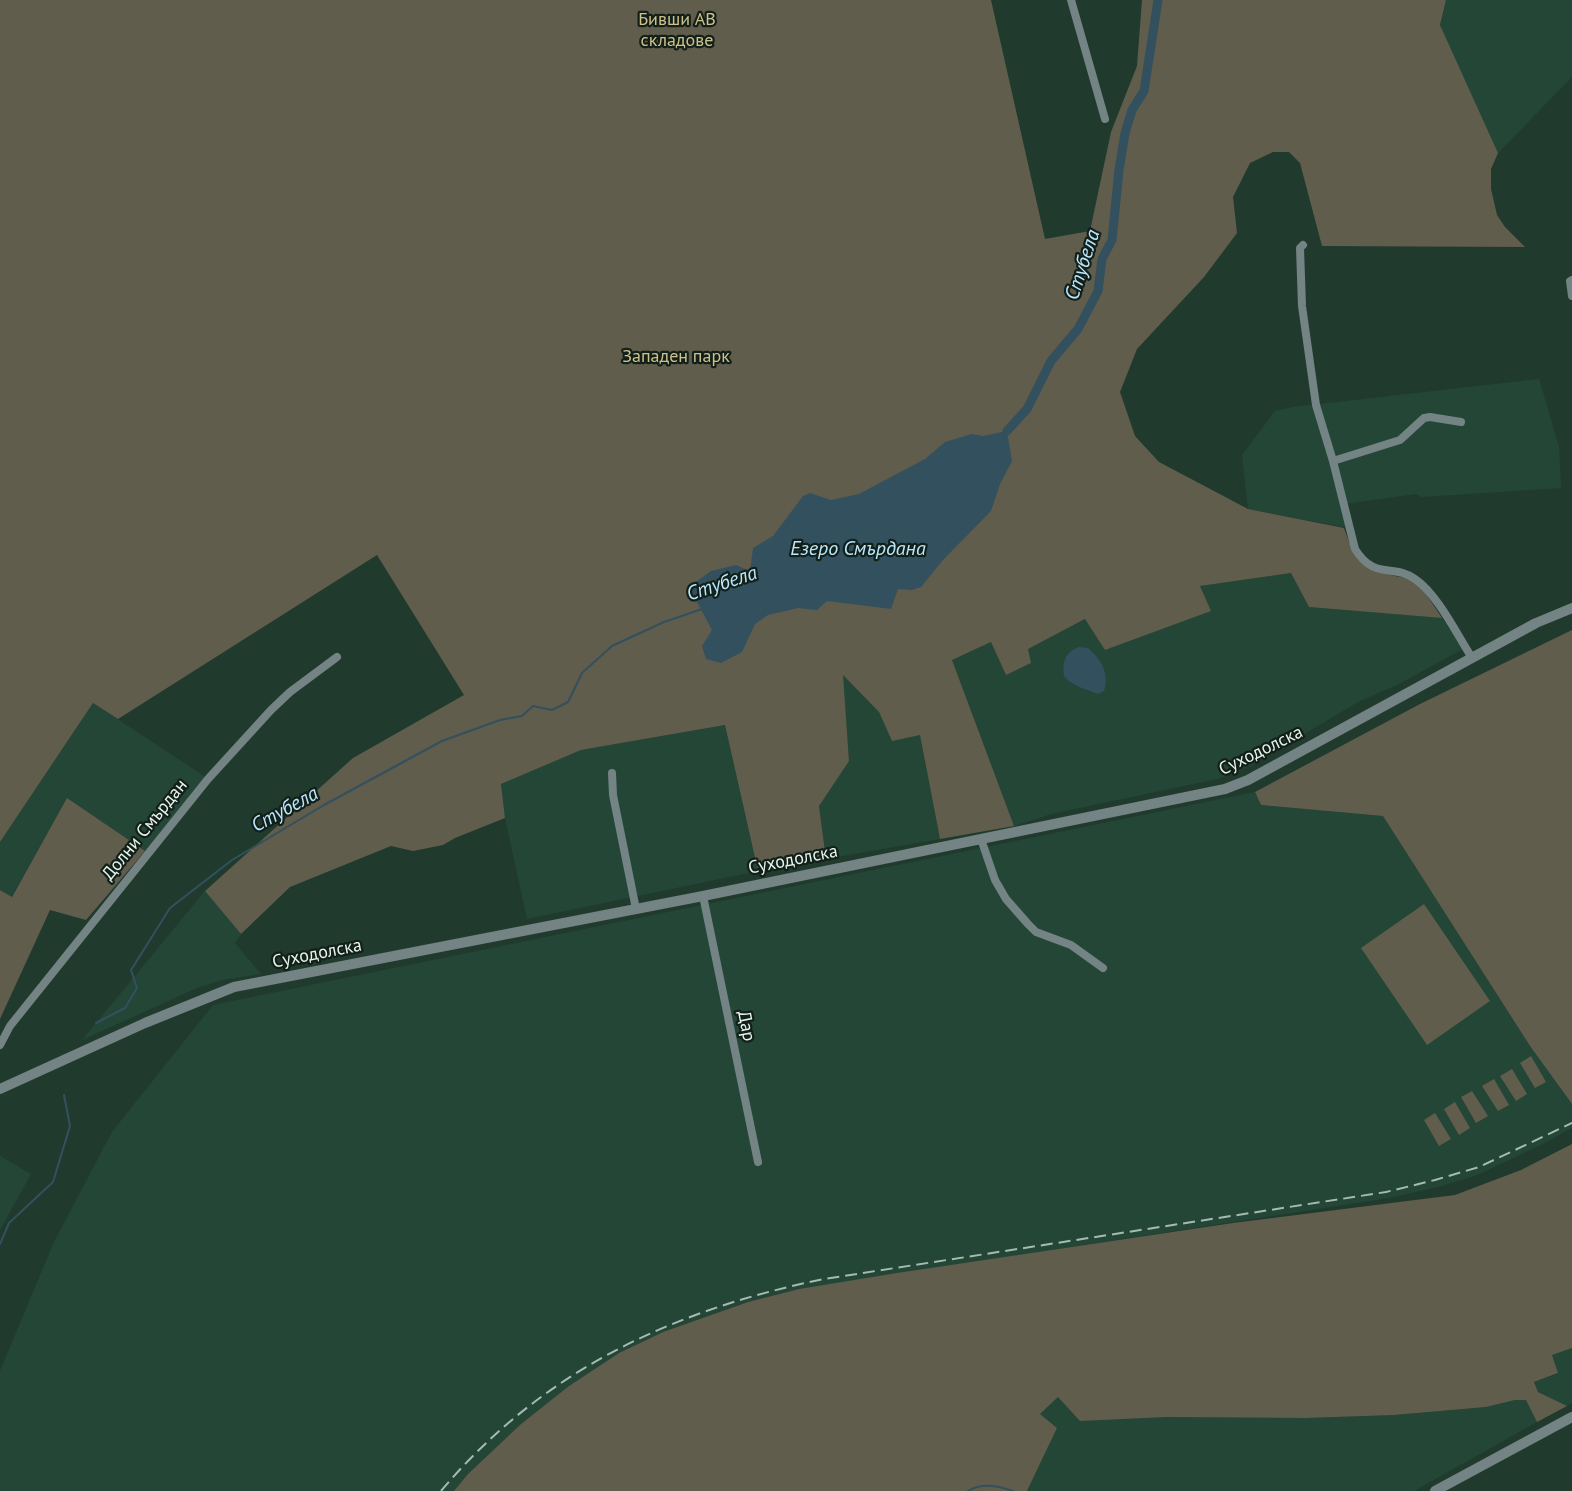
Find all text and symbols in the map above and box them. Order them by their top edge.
park label: Бивши АВ складове [638,9,716,52]
water label: Стубела [1060,227,1106,303]
park label: Западен парк [622,346,730,368]
water label: Езеро Смърдана [790,537,926,561]
water label: Стубела [684,561,760,607]
street label: Суходолска [1215,721,1307,781]
street label: Долни Смърдан [98,775,192,885]
water label: Стубела [247,782,323,838]
street label: Суходолска [746,841,840,879]
street label: Суходолска [270,935,364,973]
street label: Дар [732,1009,760,1043]

